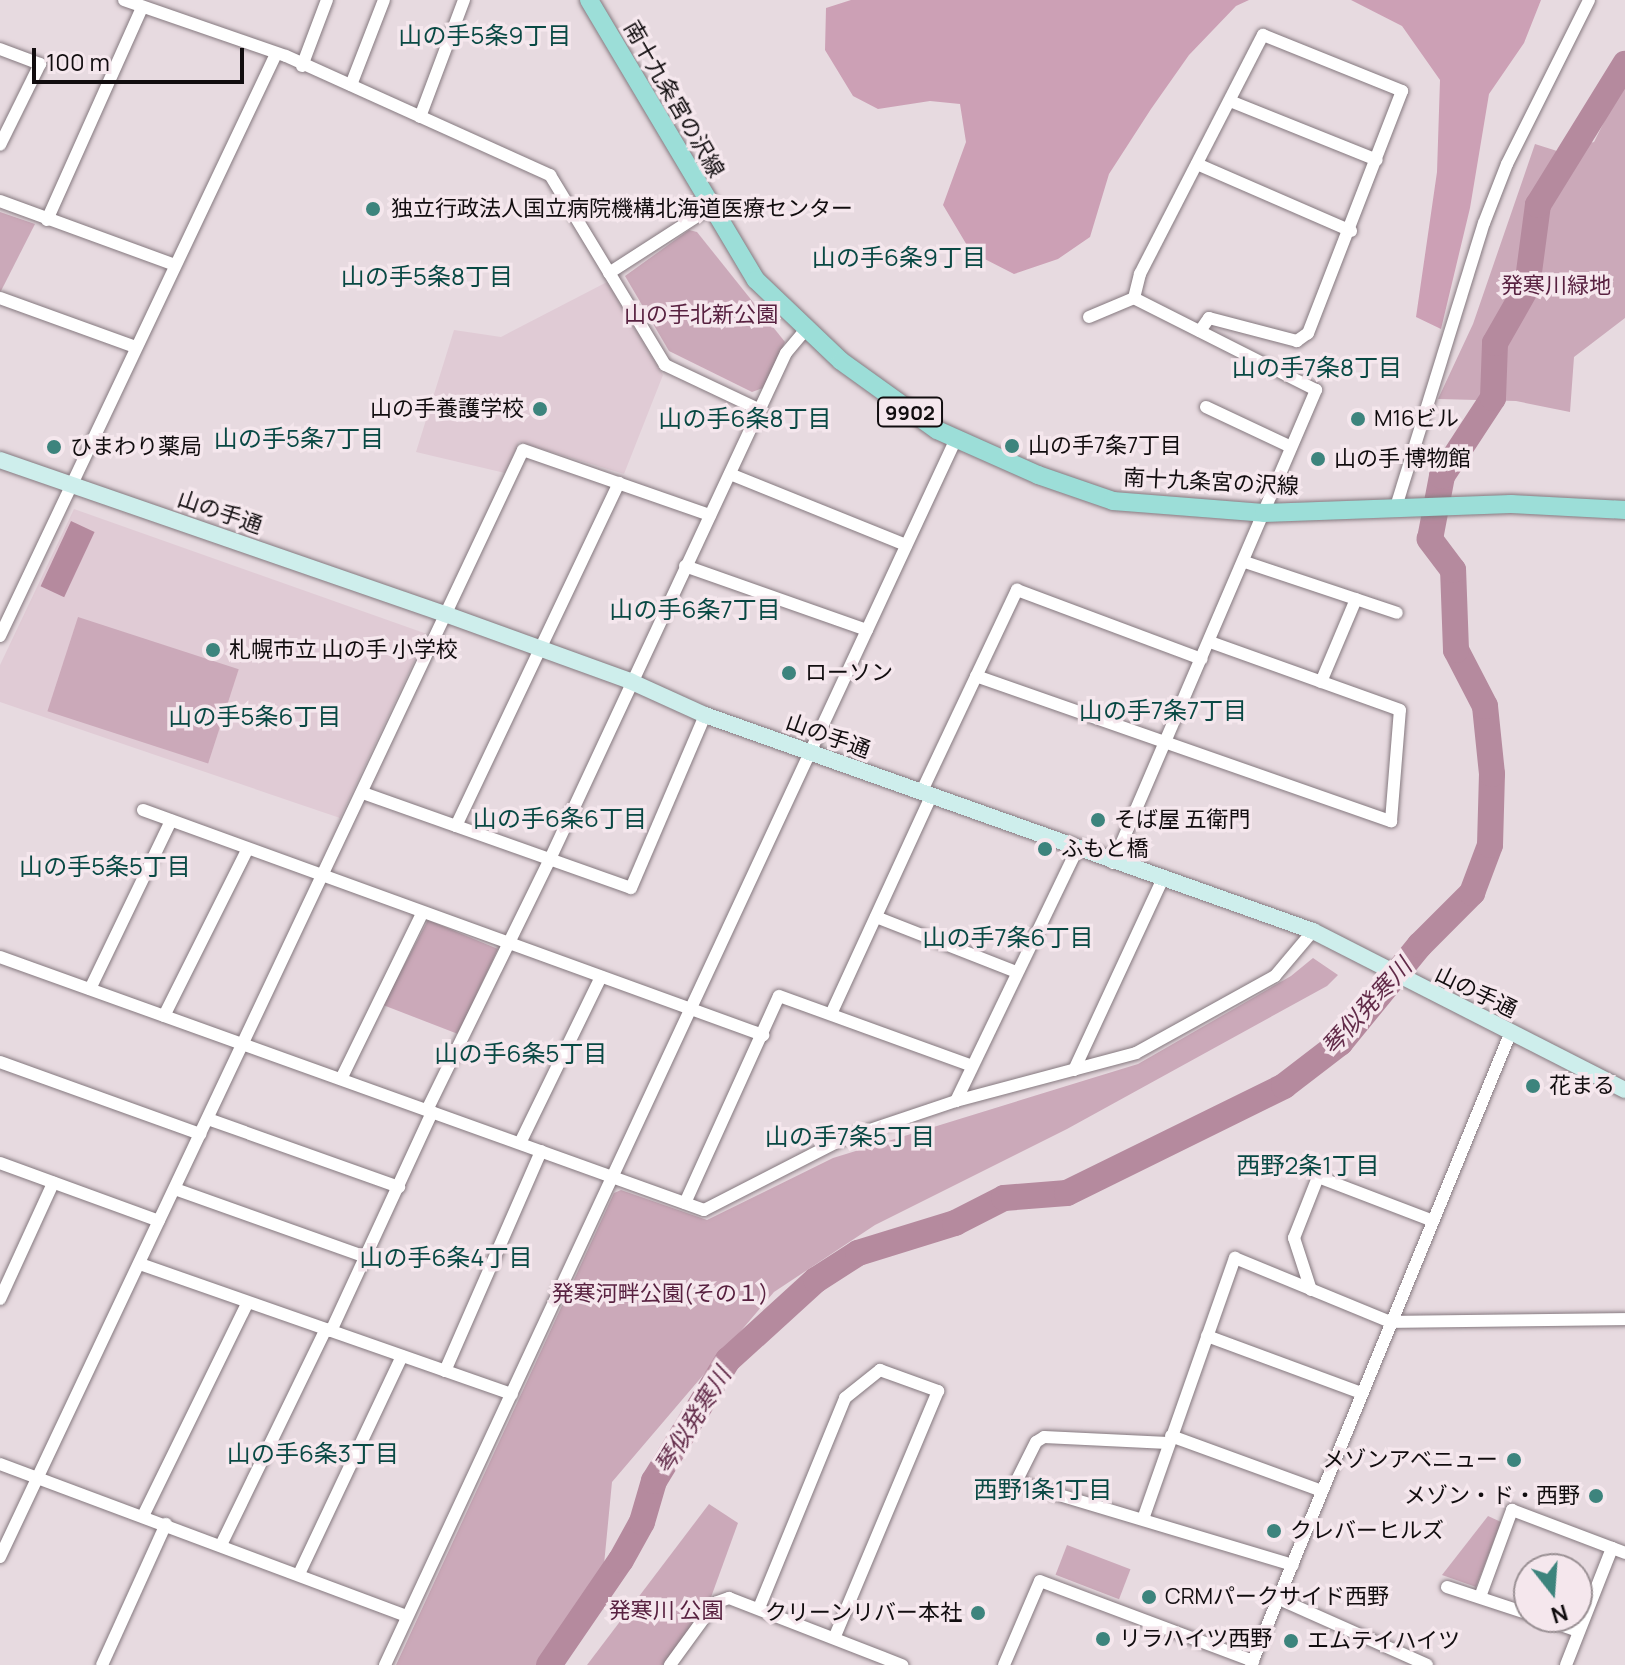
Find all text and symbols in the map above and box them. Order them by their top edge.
street label: 南十九条宮の沢線 [619,16,729,182]
district label: 山の手5条9丁目 [399,21,571,49]
scale bar [36,32,248,82]
text: 100 m [46,45,110,78]
place label: 独立行政法人国立病院機構北海道医療センター [391,196,853,222]
marker: 独立行政法人国立病院機構北海道医療センター [362,198,384,220]
district label: 山の手6条9丁目 [812,243,986,271]
district label: 山の手5条8丁目 [341,262,513,290]
park label: 発寒川緑地 [1501,273,1611,299]
park label: 山の手北新公園 [624,302,778,328]
district label: 山の手7条8丁目 [1232,353,1402,381]
place label: 山の手養護学校 [370,396,524,422]
road number: 9902 [876,396,944,428]
marker: 山の手養護学校 [531,400,549,418]
district label: 山の手6条8丁目 [659,404,831,432]
place label: M16ビル [1374,406,1459,432]
marker: M16ビル [1349,410,1367,428]
district label: 山の手5条7丁目 [214,424,384,452]
place label: 山の手7条7丁目 [1028,433,1182,459]
place label: ひまわり薬局 [70,434,202,460]
marker: 山の手7条7丁目 [1003,437,1021,455]
marker: ひまわり薬局 [45,438,63,456]
place label: 山の手 博物館 [1334,446,1470,472]
marker: 山の手 博物館 [1309,450,1327,468]
street label: 南十九条宮の沢線 [1122,464,1300,500]
street label: 山の手通 [174,485,266,539]
district label: 山の手6条7丁目 [610,595,780,623]
place label: 札幌市立 山の手 小学校 [229,637,458,663]
marker: 札幌市立 山の手 小学校 [204,641,222,659]
place label: ローソン [805,660,893,686]
marker: ローソン [780,664,798,682]
district label: 山の手7条7丁目 [1079,696,1247,724]
district label: 山の手5条6丁目 [169,702,341,730]
street label: 山の手通 [782,709,874,763]
district label: 山の手6条6丁目 [473,804,647,832]
place label: そば屋 五衛門 [1114,807,1250,833]
marker: そば屋 五衛門 [1089,811,1107,829]
place label: ふもと橋 [1061,836,1149,862]
marker: ふもと橋 [1036,840,1054,858]
district label: 山の手5条5丁目 [19,852,191,880]
district label: 山の手7条6丁目 [923,923,1093,951]
water label: 琴似発寒川 [1315,952,1417,1060]
street label: 山の手通 [1431,961,1521,1023]
district label: 山の手6条5丁目 [435,1039,607,1067]
place label: 花まる [1549,1073,1615,1099]
marker: 花まる [1524,1077,1542,1095]
district label: 山の手7条5丁目 [765,1122,935,1150]
district label: 西野2条1丁目 [1236,1151,1380,1179]
district label: 山の手6条4丁目 [359,1243,533,1271]
park label: 発寒河畔公園(その１) [552,1281,768,1307]
water label: 琴似発寒川 [648,1361,736,1479]
district label: 山の手6条3丁目 [227,1439,399,1467]
place label: メゾンアベニュー [1322,1447,1498,1473]
marker: メゾンアベニュー [1505,1451,1523,1469]
district label: 西野1条1丁目 [974,1475,1112,1503]
place label: メゾン・ド・西野 [1404,1483,1580,1509]
marker: メゾン・ド・西野 [1587,1487,1605,1505]
place label: クレバーヒルズ [1290,1518,1444,1544]
marker: クレバーヒルズ [1265,1522,1283,1540]
north arrow [1513,1553,1593,1633]
place label: CRMパークサイド西野 [1165,1584,1389,1610]
marker: CRMパークサイド西野 [1140,1588,1158,1606]
text: N [1548,1597,1571,1631]
park label: 発寒川 公園 [609,1598,723,1624]
place label: クリーンリバー本社 [764,1600,962,1626]
marker: クリーンリバー本社 [969,1604,987,1622]
place label: リラハイツ西野 [1119,1626,1273,1652]
place label: エムテイハイツ [1307,1628,1461,1654]
marker: リラハイツ西野 [1094,1630,1112,1648]
marker: エムテイハイツ [1282,1632,1300,1650]

